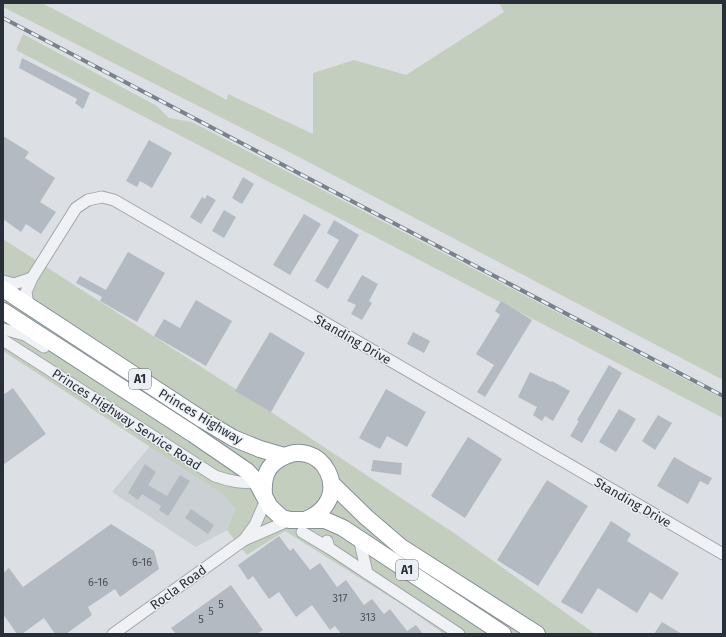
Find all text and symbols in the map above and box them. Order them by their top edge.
street label: Standing Drive [312,311,394,367]
street label: Princes Highway Service Road [49,366,204,473]
road number: A1 [129,369,151,389]
street label: Princes Highway [156,385,246,448]
street label: Standing Drive [592,474,674,530]
house number: 6-16 [132,556,152,569]
road number: A1 [396,560,418,580]
street label: Rocla Road [147,562,209,613]
house number: 6-16 [88,576,108,589]
house number: 317 [333,592,348,605]
house number: 5 [218,598,224,611]
house number: 5 [208,605,214,618]
house number: 313 [360,611,376,624]
house number: 5 [198,613,204,626]

